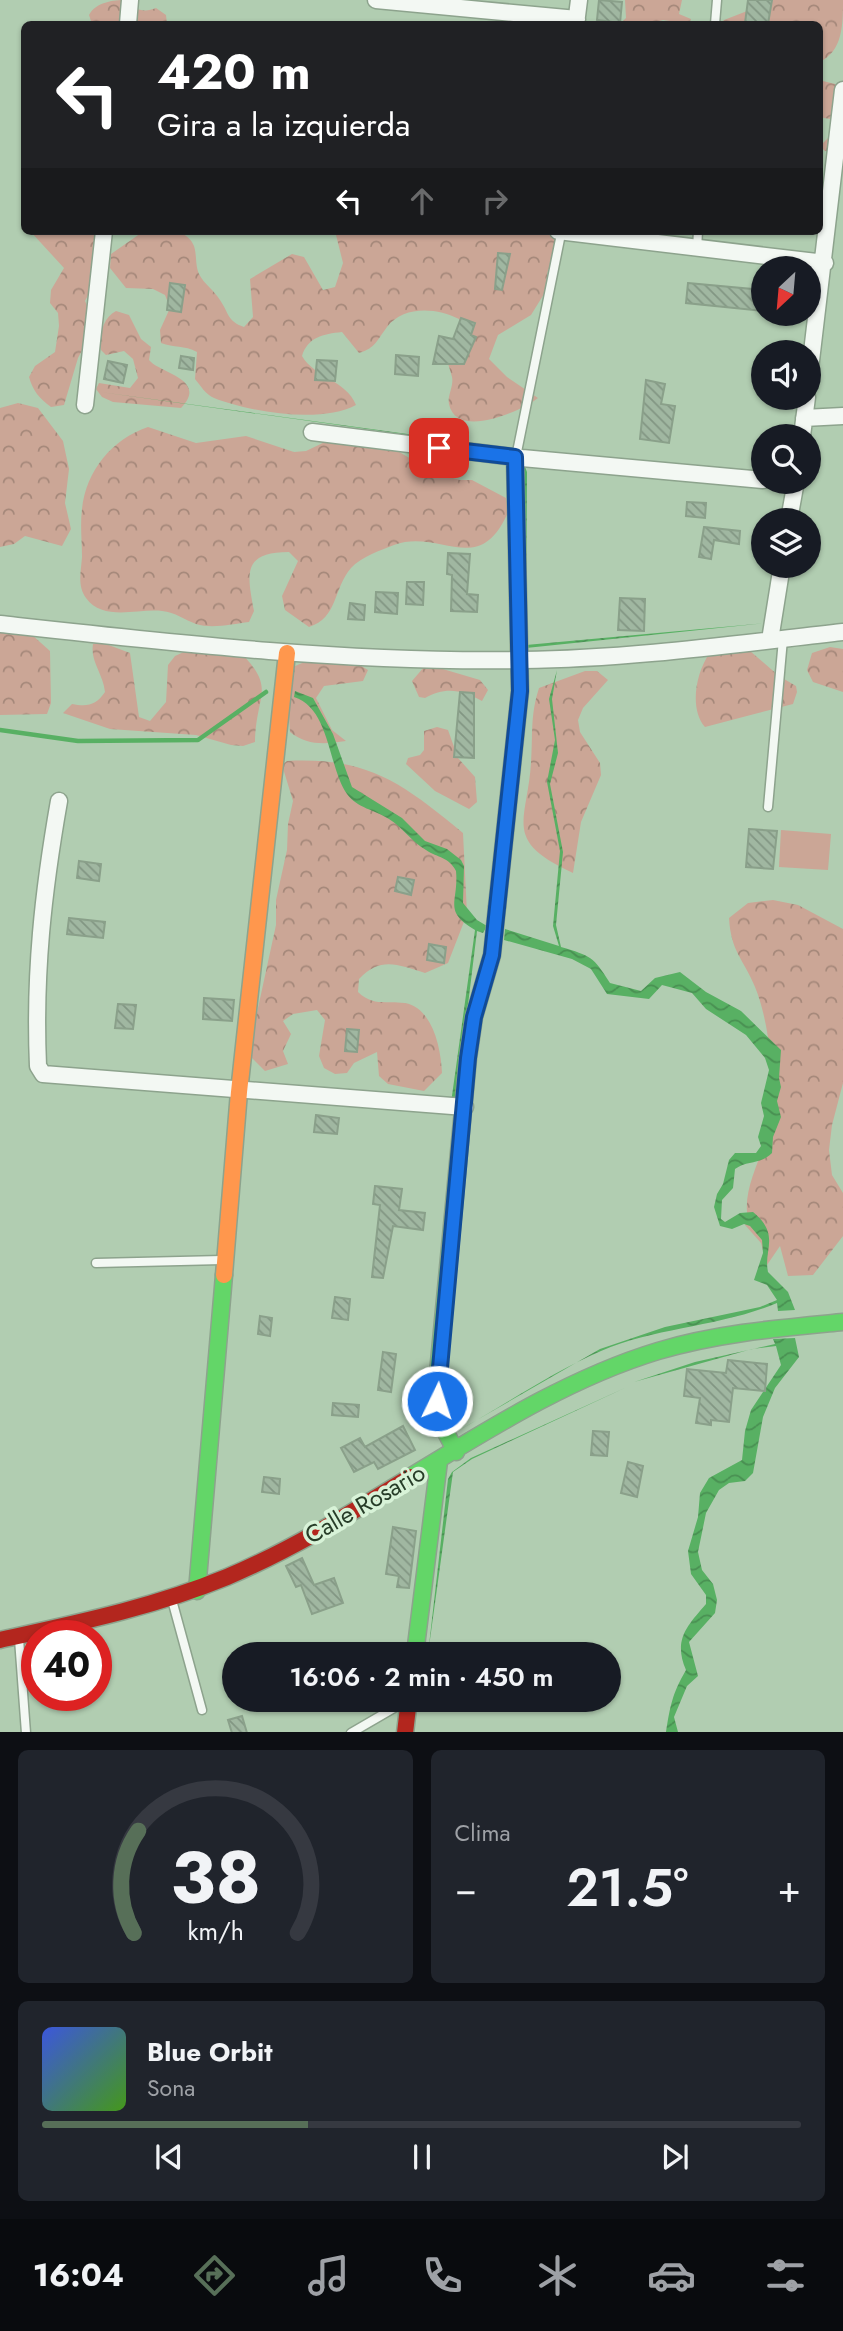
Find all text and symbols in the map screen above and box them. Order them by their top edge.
text: 420 m [157,37,311,107]
icon: left [42,49,133,140]
text: Gira a la izquierda [157,102,410,148]
icon: left [330,182,368,220]
icon: ahead [403,182,441,220]
icon: right [476,182,514,220]
north arrow [751,256,821,326]
map controls [751,256,821,578]
button: sound [751,340,821,410]
pin [409,418,469,478]
button: search [751,424,821,494]
icon: arrive [420,429,458,467]
button: layers [751,508,821,578]
position arrow [400,1364,474,1438]
street label: Calle Rosario [298,1455,431,1552]
speed limit sign: 40 [21,1620,112,1711]
text: 16:06 · 2 min · 450 m [289,1658,554,1696]
text: Clima [455,1816,511,1850]
text: 38 [170,1825,261,1930]
text: 21.5° [566,1850,688,1926]
text: − [455,1861,477,1916]
text: + [778,1861,801,1916]
text: km/h [187,1912,244,1948]
text: Blue Orbit [147,2033,272,2071]
text: Sona [147,2071,195,2105]
icon: previous [150,2138,188,2176]
icon: pause [403,2138,441,2176]
icon: next [656,2138,694,2176]
icon: directions [190,2251,239,2300]
icon: music [304,2251,353,2300]
icon: phone [418,2251,467,2300]
icon: climate [533,2251,582,2300]
icon: car [647,2251,696,2300]
icon: filters [761,2251,810,2300]
text: 16:04 [33,2252,124,2298]

